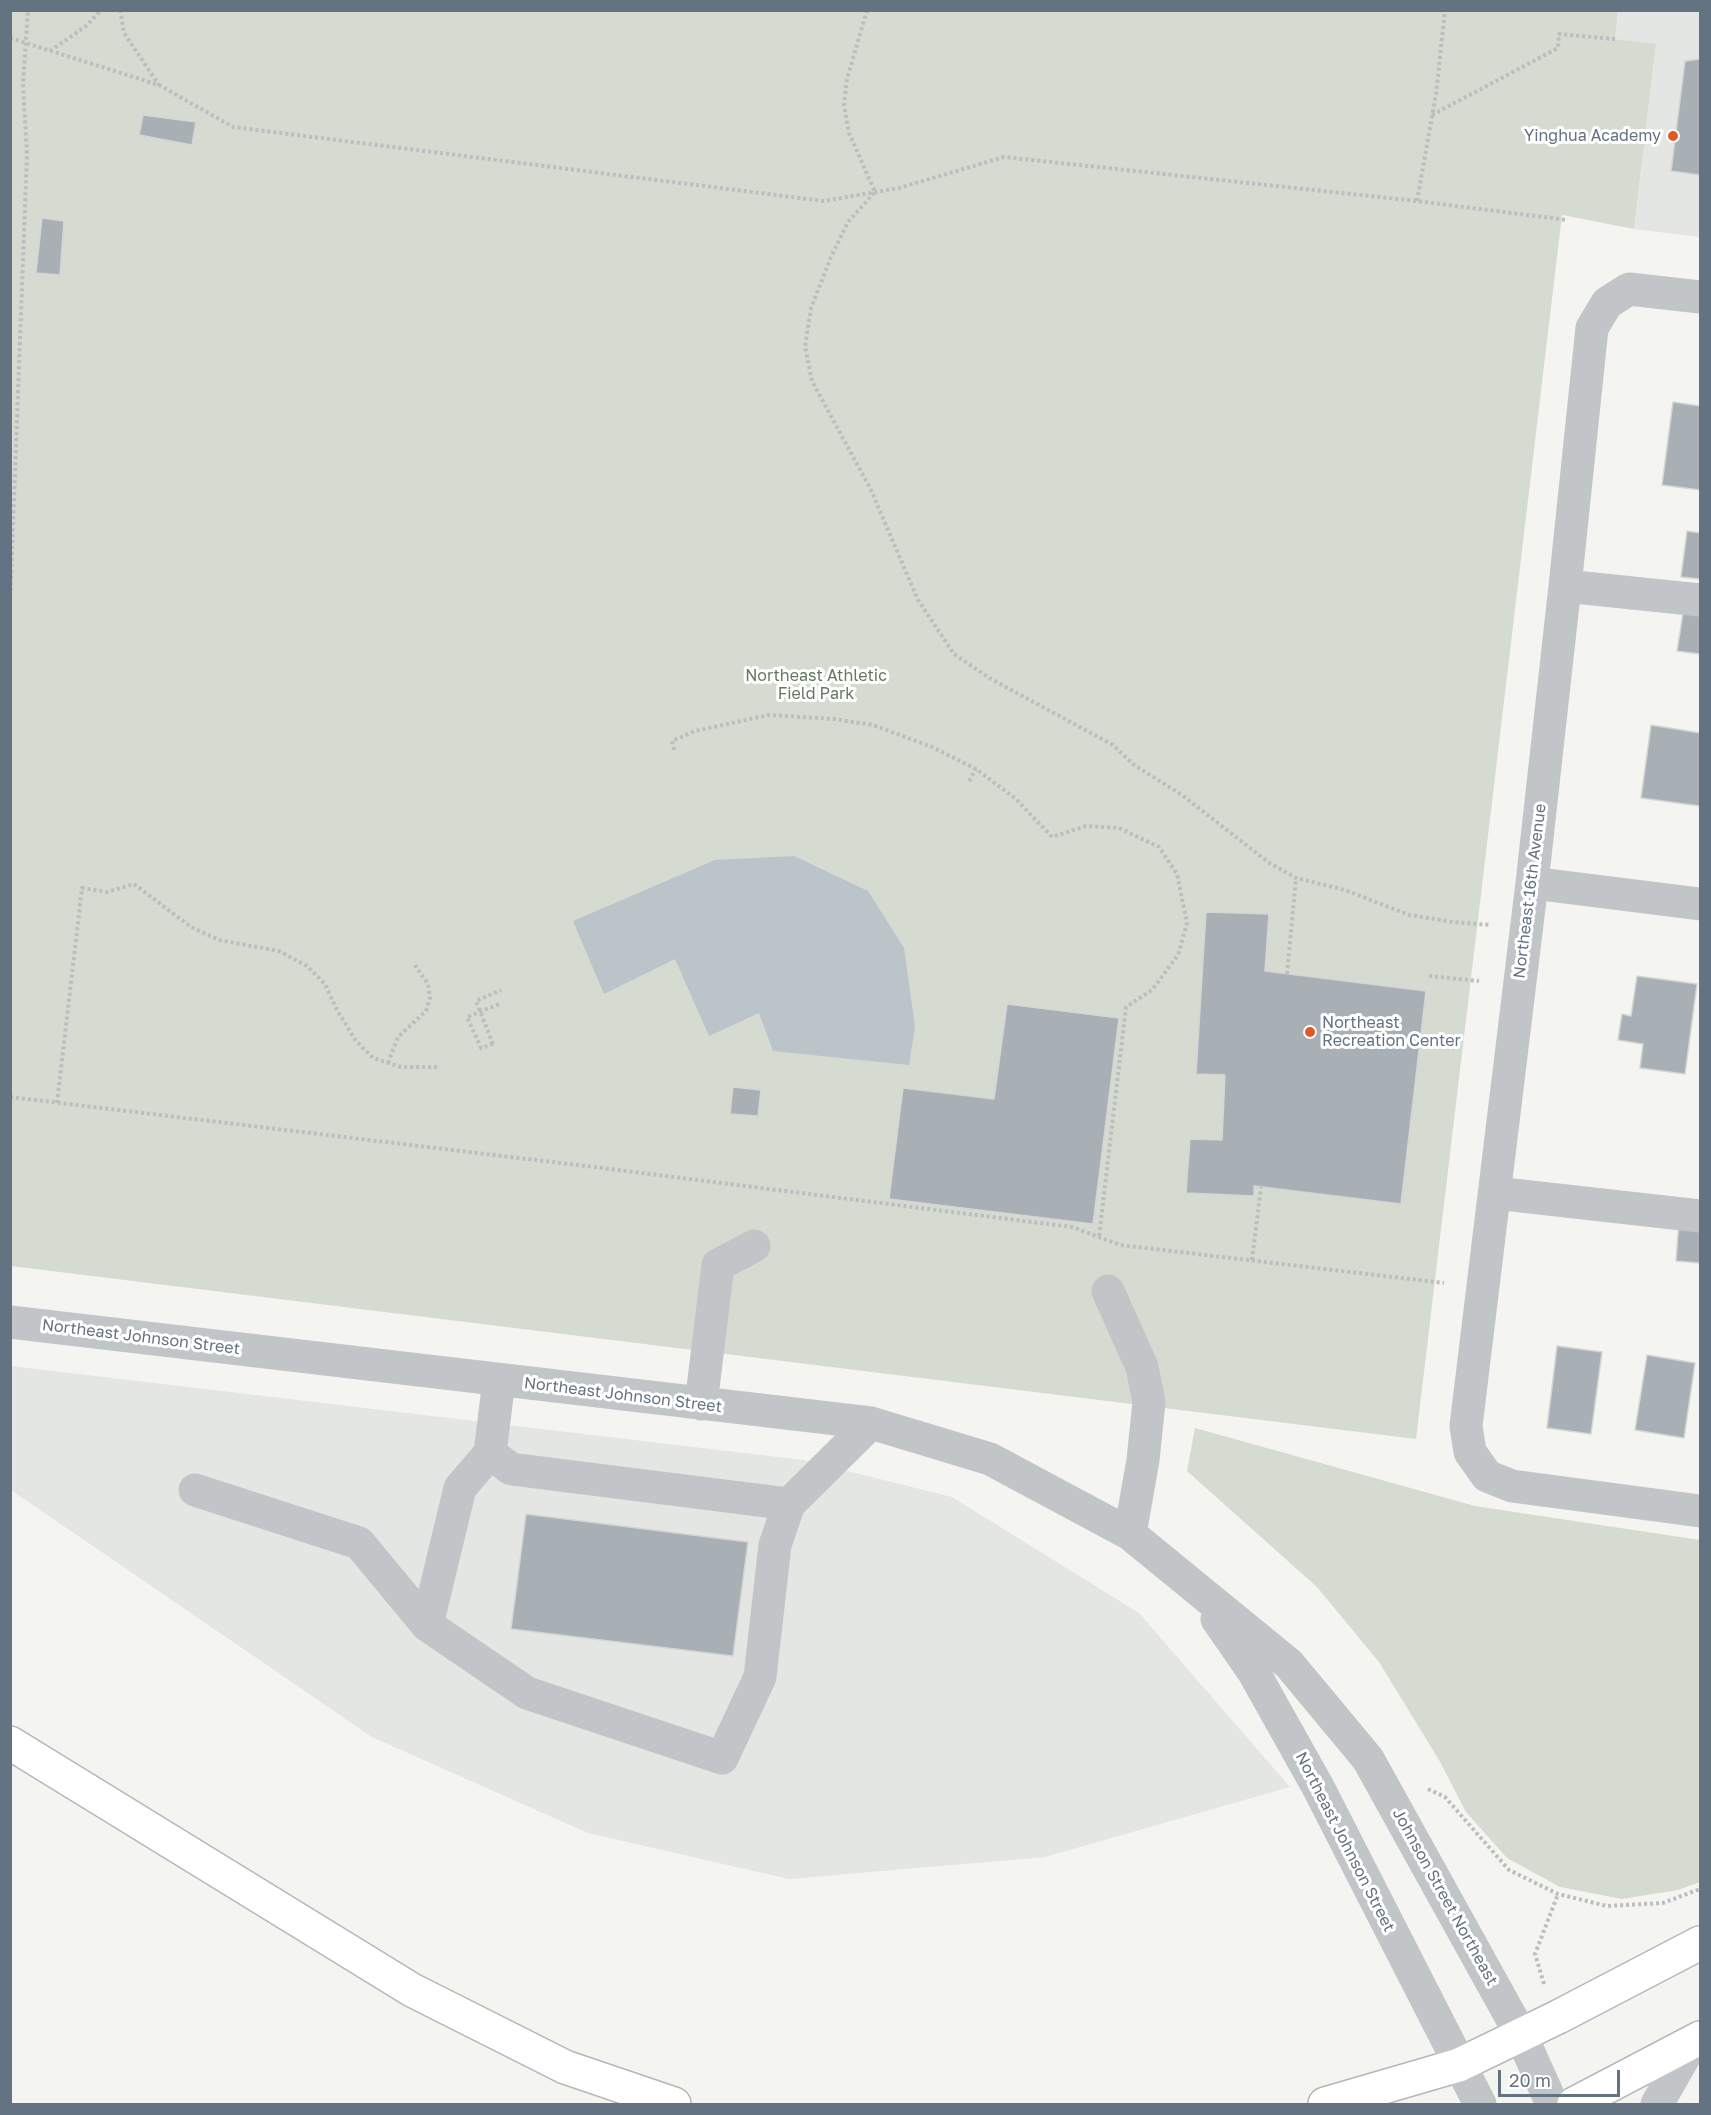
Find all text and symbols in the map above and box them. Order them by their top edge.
place label: Yinghua Academy [1524,126,1661,146]
marker: Yinghua Academy [1666,129,1680,143]
park label: Northeast Athletic Field Park [745,666,887,704]
street label: Northeast 16th Avenue [1510,803,1550,979]
place label: Northeast Recreation Center [1322,1013,1461,1051]
marker: Northeast Recreation Center [1303,1025,1317,1039]
street label: Northeast Johnson Street [41,1315,241,1359]
street label: Northeast Johnson Street [523,1373,723,1417]
street label: Northeast Johnson Street [1291,1749,1399,1935]
street label: Johnson Street Northeast [1388,1805,1502,1989]
scale bar [1501,2058,1622,2096]
text: 20 m [1509,2069,1551,2091]

